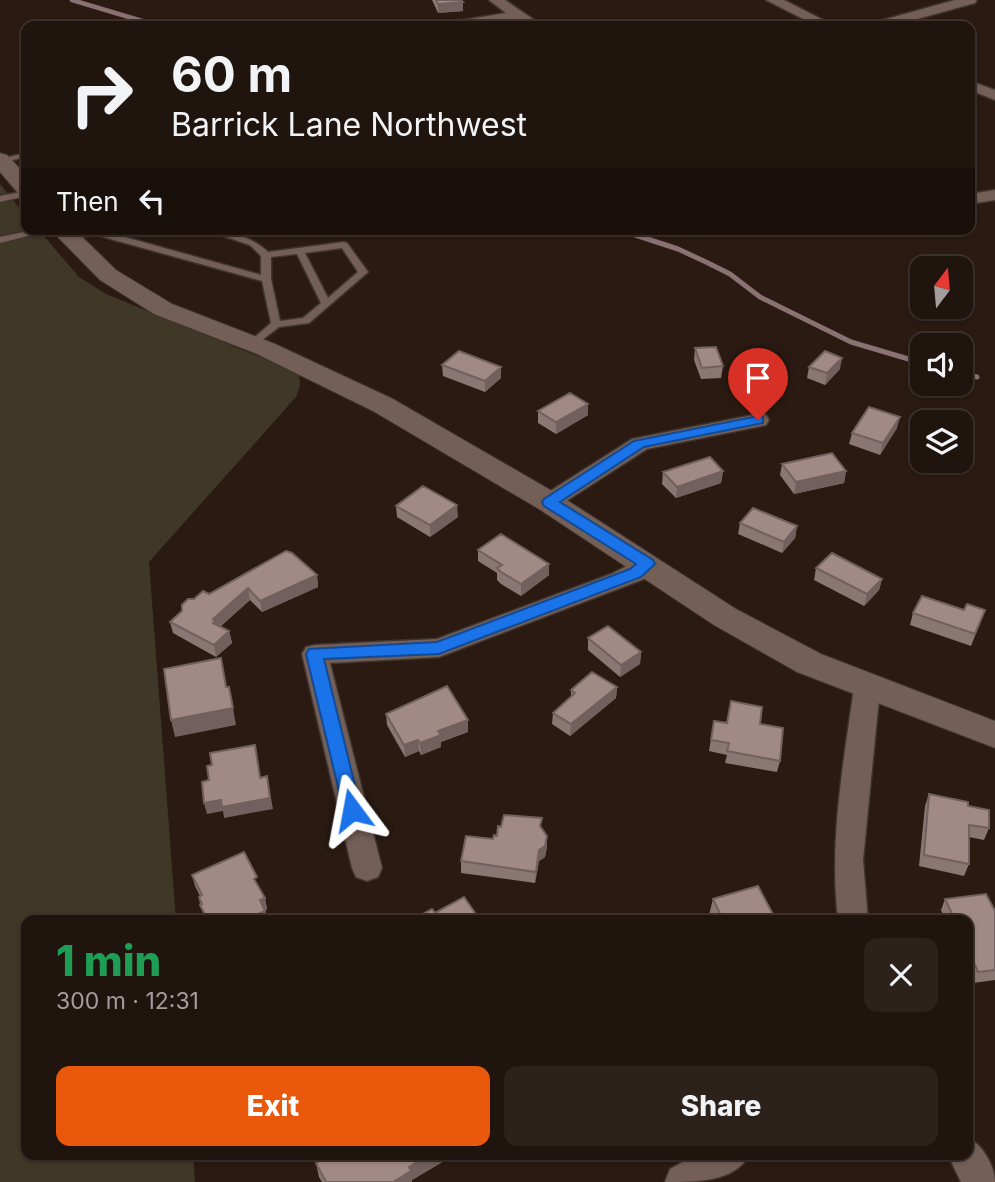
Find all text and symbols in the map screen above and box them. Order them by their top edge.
text: 60 m [171,45,292,104]
icon: right [56,49,147,140]
text: Barrick Lane Northwest [171,105,527,144]
icon: left [133,182,171,220]
text: Then [56,186,119,217]
north arrow [910,256,973,318]
map controls [910,256,973,473]
button: sound [910,333,973,396]
pin [728,348,788,420]
icon: arrive [739,359,777,397]
button: layers [910,410,973,473]
position arrow [315,773,389,847]
text: 1 min [56,935,161,986]
button: close [864,938,938,1012]
text: 300 m · 12:31 [56,987,199,1015]
button: Exit [56,1066,490,1146]
button: Share [504,1066,938,1146]

